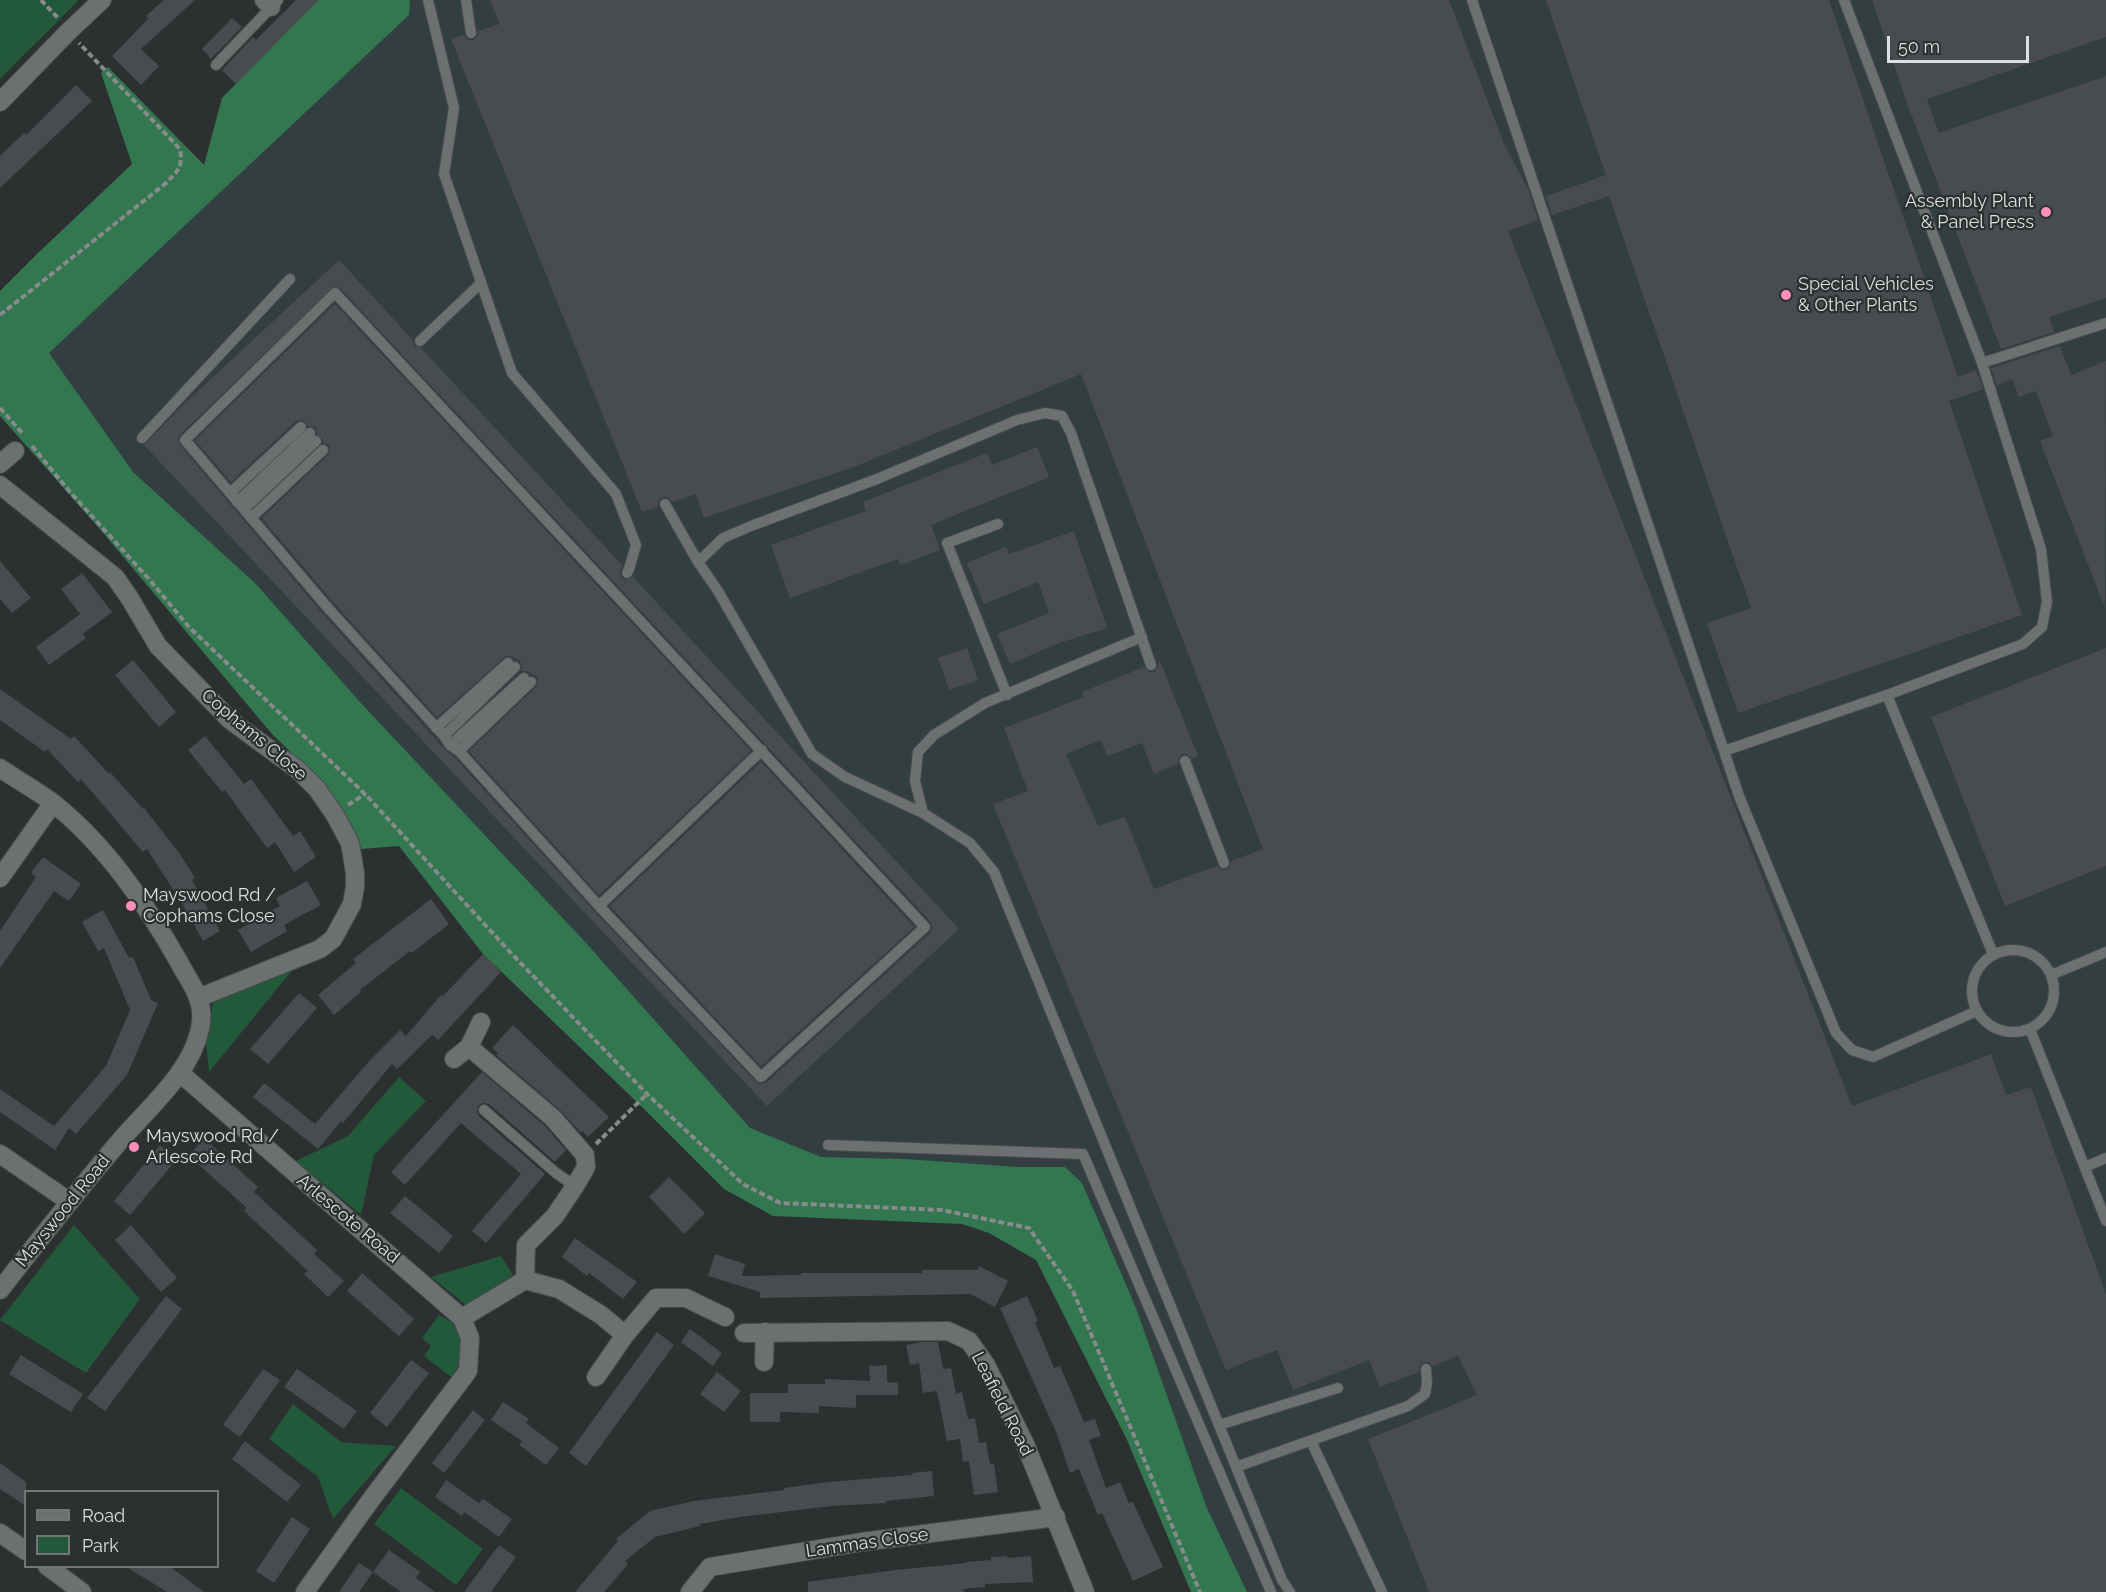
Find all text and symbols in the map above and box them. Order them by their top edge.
scale bar [1890,24,2032,62]
text: 50 m [1898,36,1940,57]
place label: Assembly Plant & Panel Press [1905,191,2034,234]
marker: Assembly Plant & Panel Press [2039,205,2053,219]
place label: Special Vehicles & Other Plants [1798,274,1934,316]
marker: Special Vehicles & Other Plants [1779,288,1793,302]
street label: Cophams Close [197,684,311,786]
place label: Mayswood Rd / Cophams Close [143,885,276,928]
marker: Mayswood Rd / Cophams Close [124,899,138,913]
place label: Mayswood Rd / Arlescote Rd [146,1126,279,1168]
marker: Mayswood Rd / Arlescote Rd [127,1140,141,1154]
street label: Mayswood Road [11,1151,115,1271]
street label: Arlescote Road [292,1170,404,1268]
street label: Leafield Road [966,1348,1038,1460]
legend [24,1490,219,1568]
text: Road [82,1505,125,1526]
street label: Lammas Close [804,1524,930,1562]
text: Park [82,1535,119,1556]

